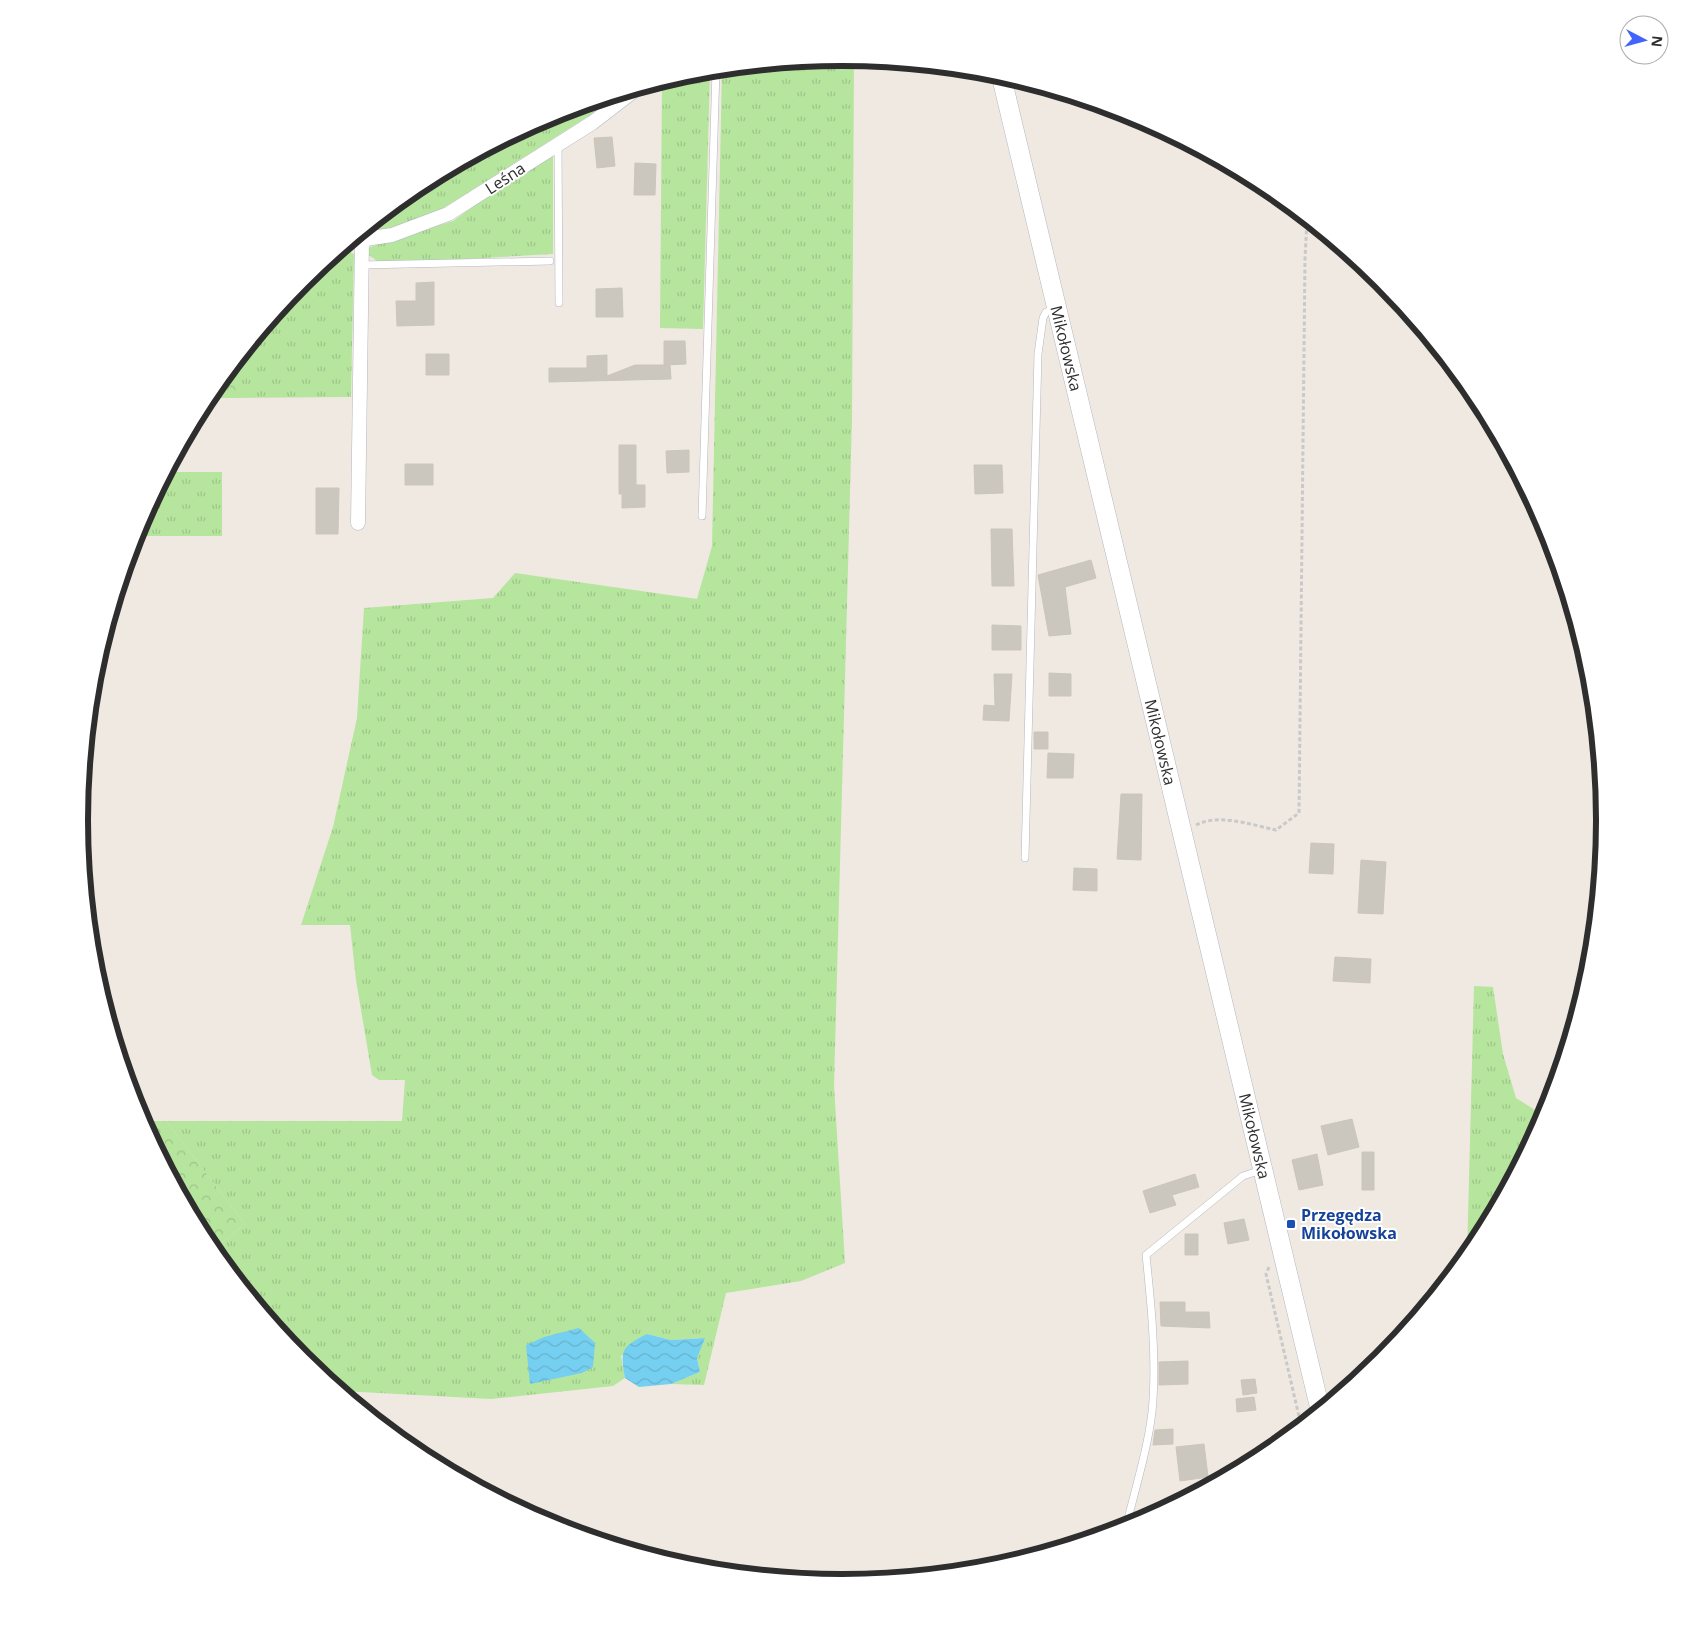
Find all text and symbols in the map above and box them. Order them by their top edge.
north arrow [1619,15,1669,65]
text: N [1647,35,1667,48]
street label: Leśna [481,157,529,199]
street label: Mikołowska [1045,303,1087,393]
street label: Mikołowska [1140,697,1181,787]
street label: Mikołowska [1234,1091,1276,1181]
place label: Przegędza Mikołowska [1301,1204,1397,1244]
marker: Przegędza Mikołowska [1285,1218,1297,1230]

